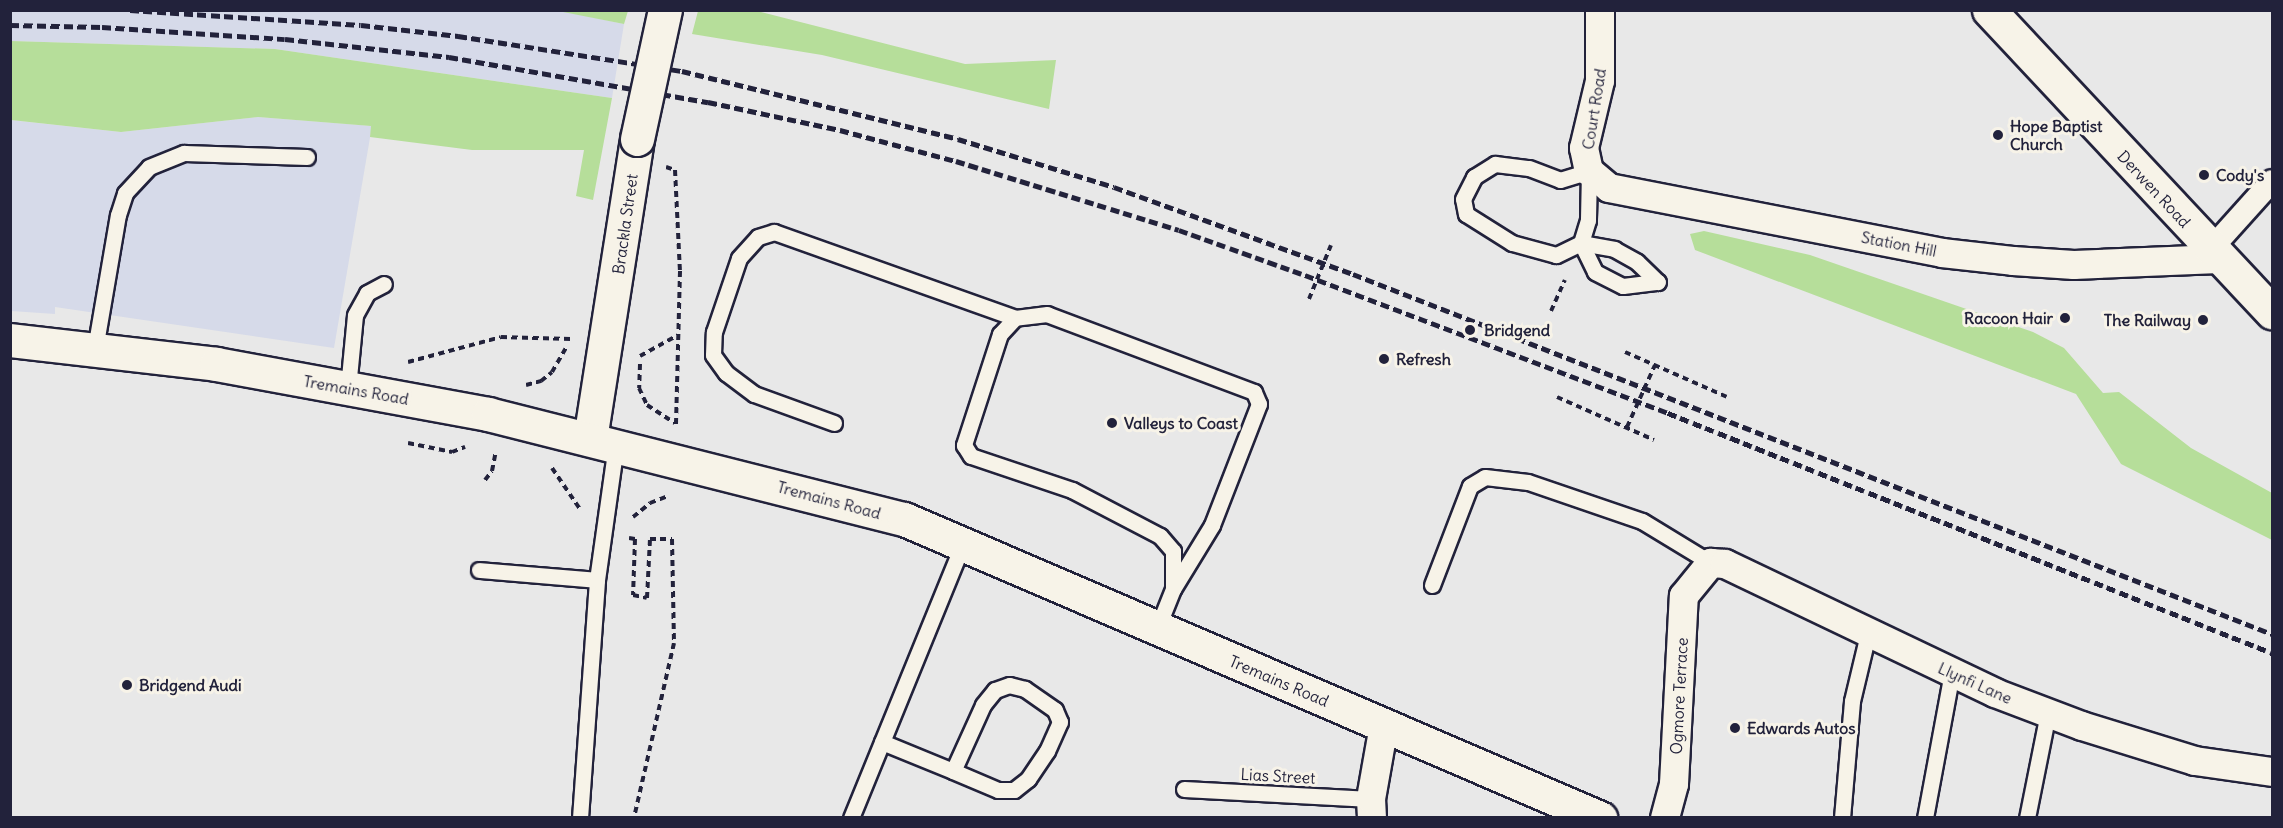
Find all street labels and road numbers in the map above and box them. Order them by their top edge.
street label: Court Road [1578,67,1610,151]
street label: Derwen Road [2113,147,2195,231]
street label: Brackla Street [608,172,642,276]
street label: Station Hill [1860,227,1938,261]
street label: Tremains Road [302,371,410,409]
street label: Tremains Road [775,477,883,523]
street label: Ogmore Terrace [1666,637,1692,755]
street label: Tremains Road [1226,651,1332,711]
street label: Llynfi Lane [1935,658,2015,708]
street label: Lias Street [1240,764,1316,788]

